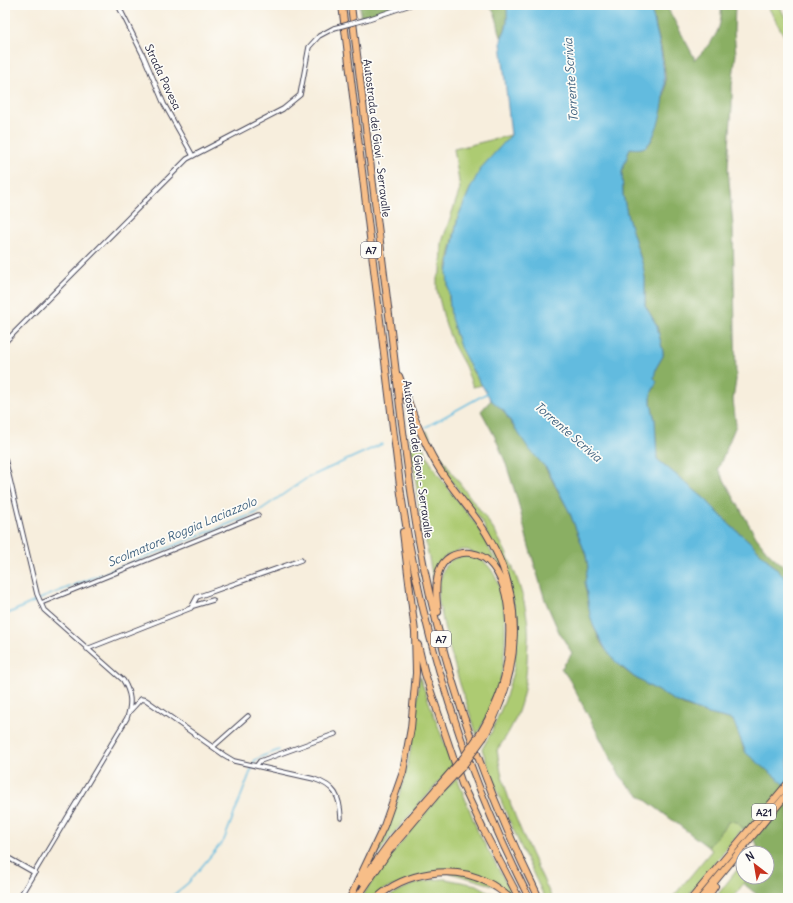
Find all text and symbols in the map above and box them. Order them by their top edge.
water label: Torrente Scrivia [560,37,581,122]
street label: Strada Pavesa [142,42,184,112]
street label: Autostrada dei Giovi - Serravalle [360,58,394,218]
road number: A7 [361,242,381,258]
street label: Autostrada dei Giovi - Serravalle [400,379,436,539]
water label: Torrente Scrivia [532,398,606,466]
water label: Scolmatore Roggia Laciazzolo [105,493,260,570]
road number: A7 [431,631,451,647]
road number: A21 [752,804,776,820]
north arrow [735,845,775,885]
text: N [743,848,757,864]

